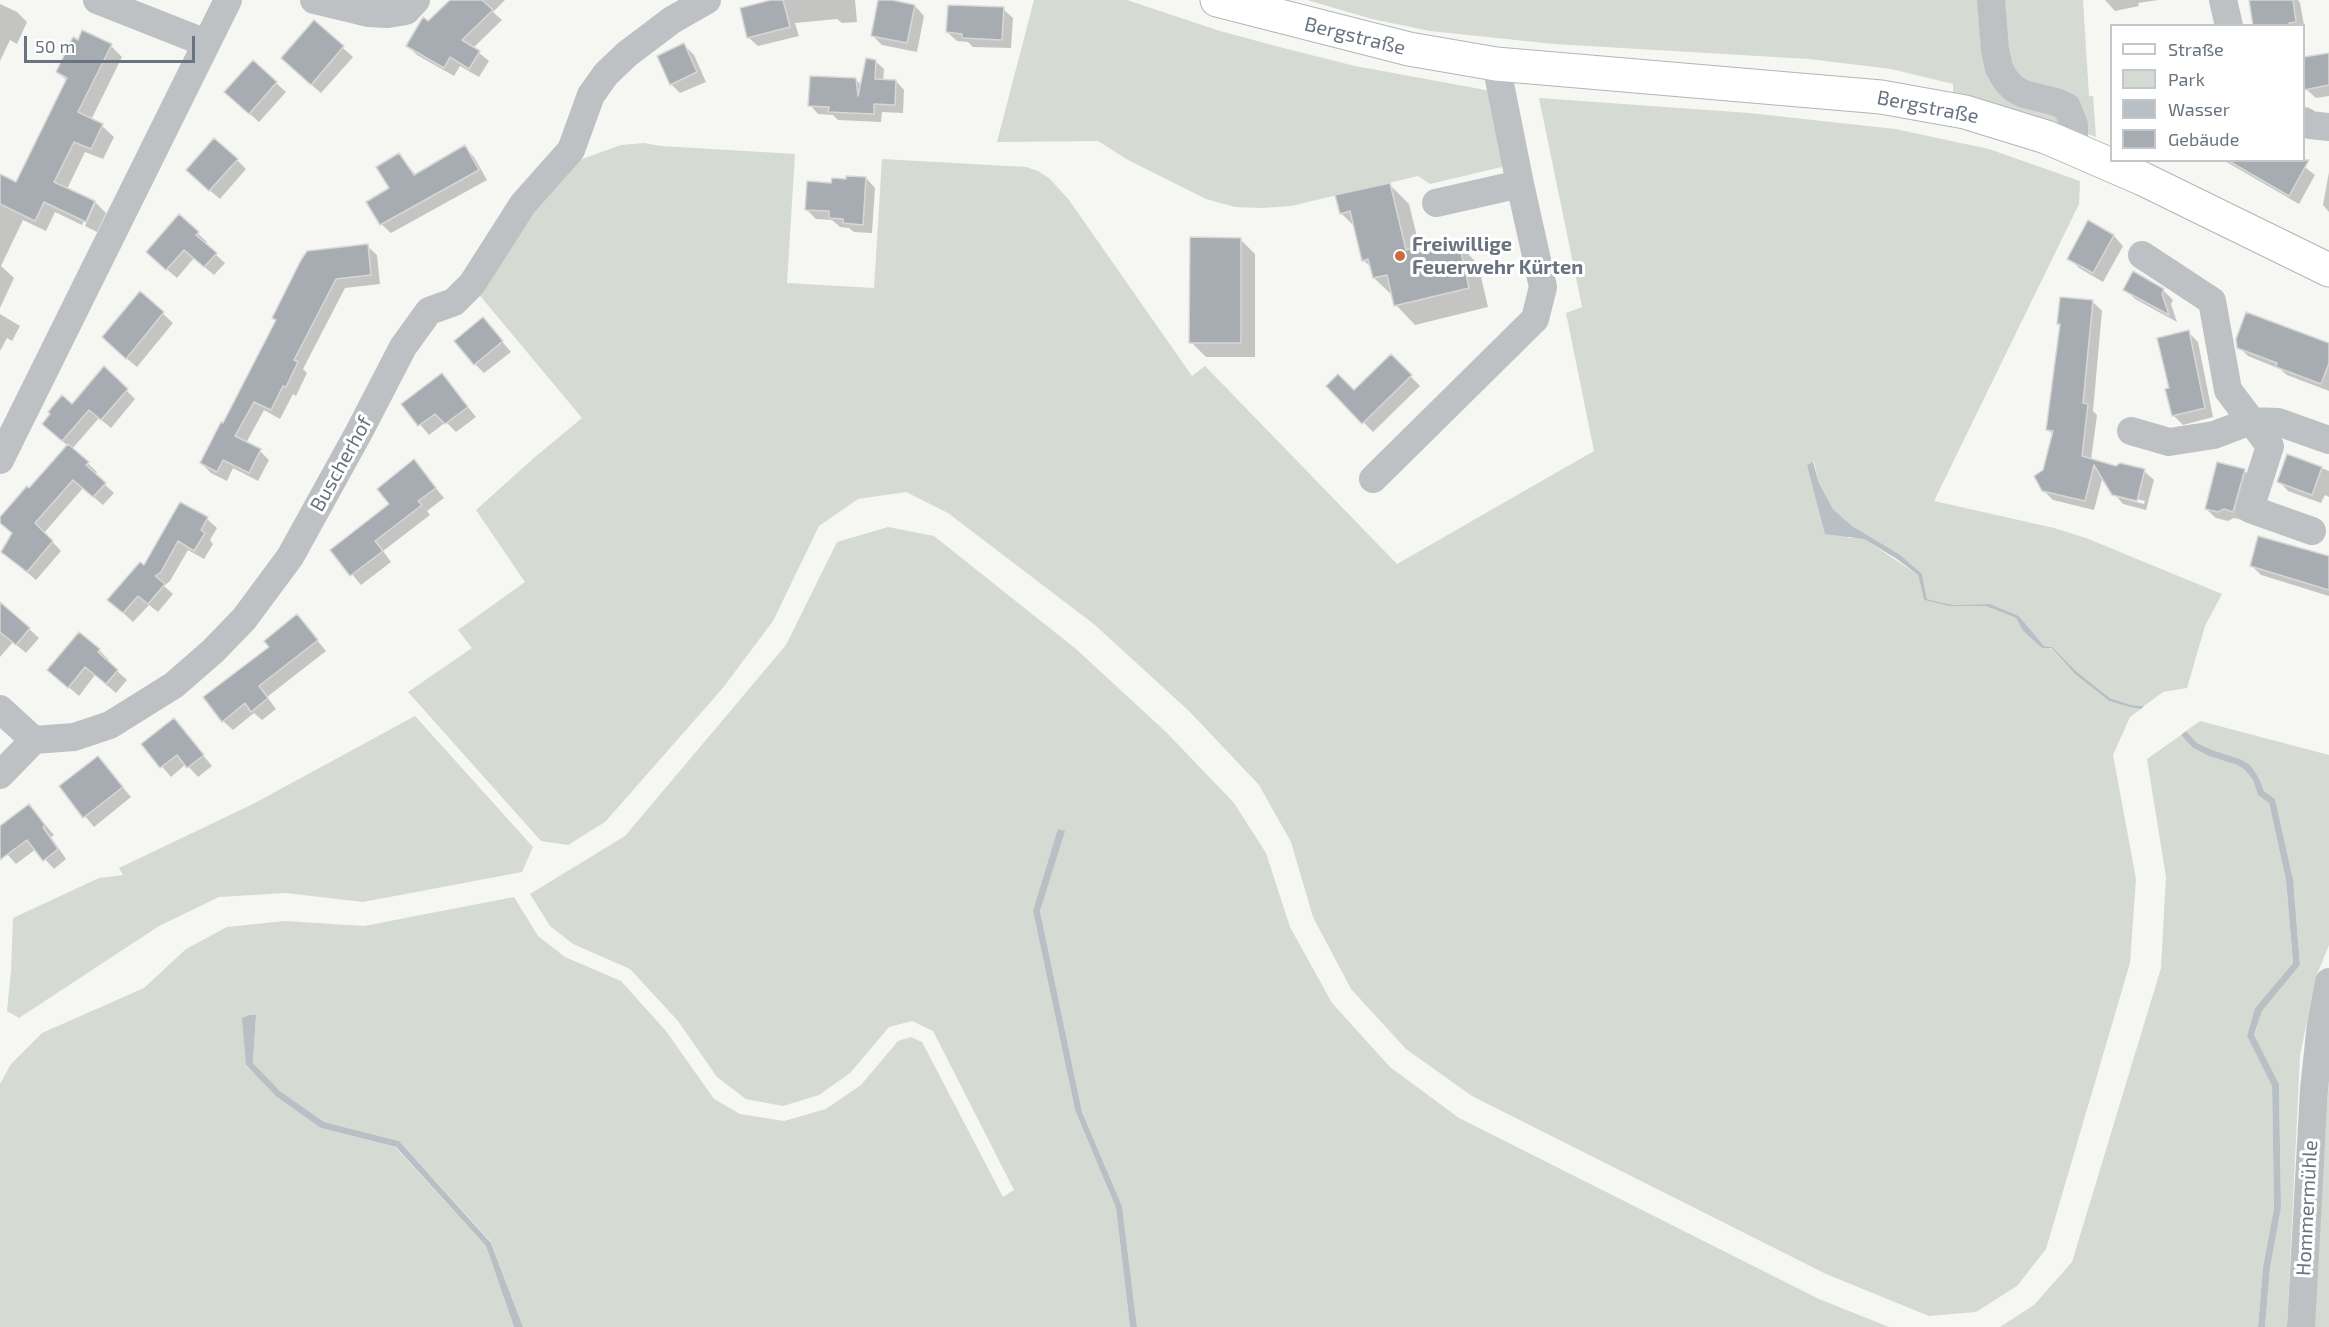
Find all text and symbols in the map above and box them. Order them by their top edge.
street label: Bergstraße [1302,12,1408,60]
scale bar [27,24,198,62]
legend [2110,24,2305,162]
text: 50 m [35,35,75,57]
text: Straße [2168,38,2224,60]
text: Park [2168,68,2205,90]
street label: Bergstraße [1875,85,1981,129]
text: Wasser [2168,98,2230,120]
text: Gebäude [2168,128,2239,150]
place label: Freiwillige Feuerwehr Kürten [1412,232,1583,279]
marker: Freiwillige Feuerwehr Kürten [1393,249,1407,263]
street label: Buscherhof [305,412,377,516]
street label: Hommermühle [2291,1140,2323,1276]

